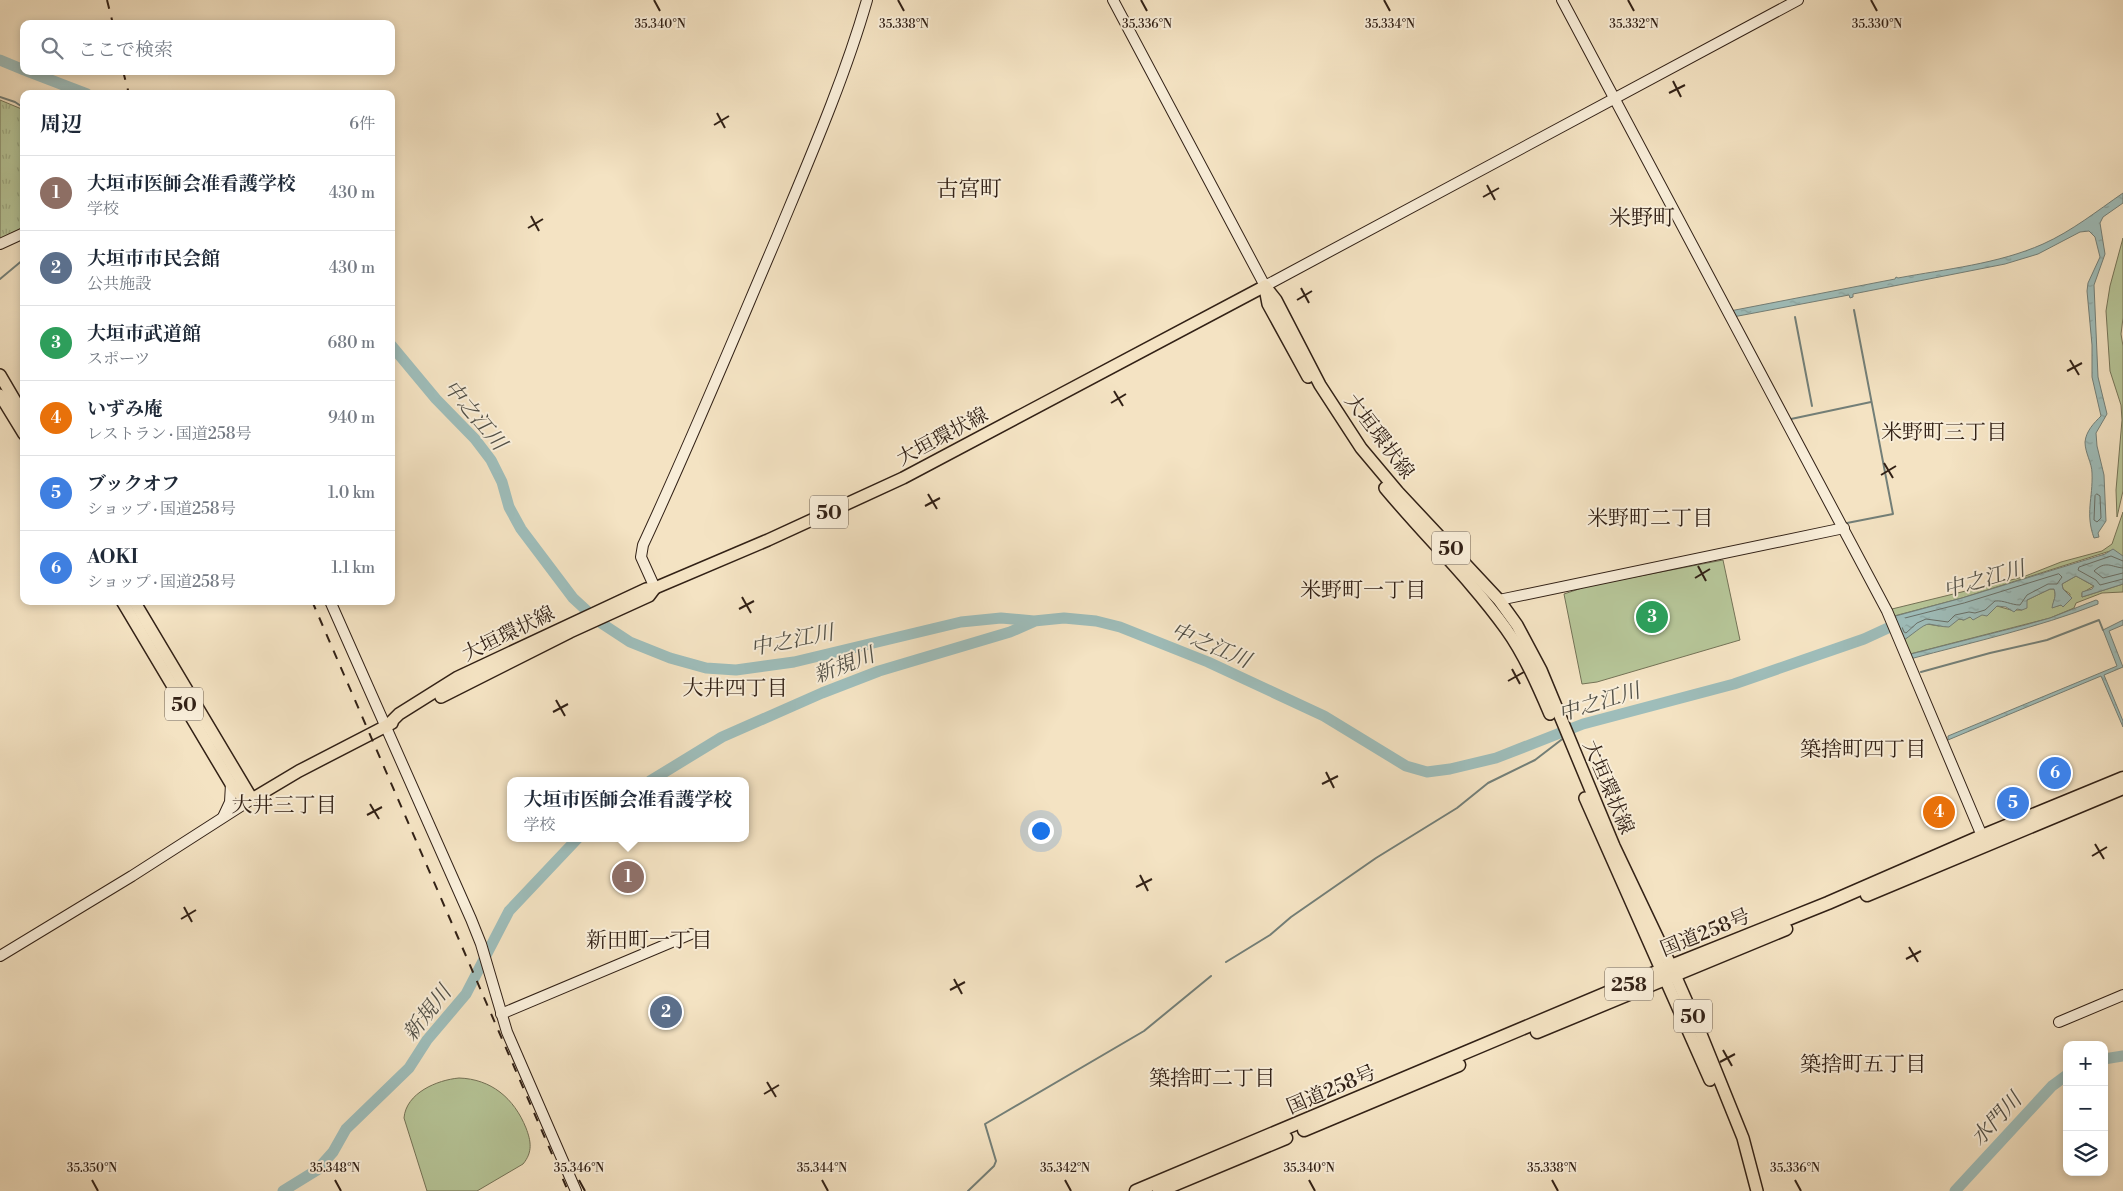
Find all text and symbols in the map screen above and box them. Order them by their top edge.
text: 35.340°N [634,17,686,32]
text: 35.338°N [879,17,929,32]
text: 35.336°N [1122,17,1172,32]
text: 35.334°N [1365,17,1415,32]
text: 35.332°N [1609,17,1659,32]
text: 35.330°N [1852,17,1902,32]
search box [20,20,395,75]
icon: search [38,34,66,62]
text: ここで検索 [78,38,173,62]
text: 周辺 [40,112,82,138]
text: 6件 [349,114,375,134]
text: 大垣市医師会准看護学校 [87,172,296,196]
district label: 古宮町 [936,176,1002,203]
text: 1 [52,183,60,203]
text: 430 m [329,183,375,203]
text: 学校 [87,199,119,219]
district label: 米野町 [1609,205,1675,232]
text: 大垣市市民会館 [87,247,220,271]
text: 2 [51,258,61,278]
text: 430 m [329,258,375,278]
text: 公共施設 [87,274,151,294]
text: 大垣市武道館 [87,322,201,346]
text: 3 [51,333,61,353]
text: 680 m [328,333,375,353]
text: スポーツ [87,349,150,369]
water label: 中之江川 [437,375,512,458]
street label: 大垣環状線 [1339,389,1419,484]
text: いずみ庵 [87,397,163,421]
street label: 大垣環状線 [893,403,993,472]
text: 4 [51,408,61,428]
text: 940 m [328,408,375,428]
district label: 米野町三丁目 [1881,420,2007,446]
text: レストラン · 国道258号 [87,424,252,444]
text: ブックオフ [87,472,180,496]
text: 5 [51,483,61,503]
text: 1.0 km [328,483,375,503]
road number: 50 [810,496,848,528]
text: ショップ · 国道258号 [87,499,236,519]
district label: 米野町二丁目 [1587,506,1713,532]
road number: 50 [1432,532,1470,564]
text: AOKI [87,545,138,569]
water label: 中之江川 [1940,555,2030,604]
text: 6 [51,558,61,578]
text: 1.1 km [331,558,375,578]
text: ショップ · 国道258号 [87,572,236,592]
district label: 米野町一丁目 [1300,578,1426,604]
pin: 3 [1636,598,1668,636]
street label: 大垣環状線 [458,601,559,668]
water label: 中之江川 [1167,618,1256,675]
water label: 中之江川 [748,620,838,662]
water label: 新規川 [810,642,880,689]
district label: 大井四丁目 [683,676,788,702]
water label: 中之江川 [1555,678,1645,728]
road number: 50 [165,688,203,721]
street label: 大垣環状線 [1577,737,1639,838]
district label: 築捨町四丁目 [1800,737,1926,763]
pin: 6 [2039,754,2071,792]
popup [507,777,749,842]
pin: 5 [1997,784,2029,822]
text: 大垣市医師会准看護学校 [523,788,733,812]
district label: 大井三丁目 [232,793,337,819]
pin: 4 [1923,793,1955,831]
text: 学校 [523,815,556,835]
your location [1028,818,1054,844]
pin: 1 [612,858,644,896]
street label: 国道258号 [1657,904,1754,963]
district label: 新田町一丁目 [586,928,712,954]
road number: 258 [1605,968,1653,1001]
water label: 新規川 [398,979,459,1046]
pin: 2 [650,993,682,1031]
road number: 50 [1674,999,1712,1032]
map controls [2063,1041,2108,1176]
button: + [2063,1041,2108,1086]
district label: 築捨町五丁目 [1800,1052,1926,1078]
street label: 国道258号 [1283,1060,1380,1120]
district label: 築捨町二丁目 [1149,1066,1275,1092]
water label: 水門川 [1966,1086,2029,1152]
button: − [2063,1086,2108,1131]
button: layers [2063,1131,2108,1176]
text: 35.350°N [67,1161,117,1176]
text: 35.348°N [310,1161,360,1176]
text: 35.346°N [554,1161,604,1176]
text: 35.344°N [797,1161,847,1176]
text: 35.342°N [1040,1161,1090,1176]
text: 35.340°N [1283,1161,1335,1176]
text: 35.338°N [1527,1161,1577,1176]
text: 35.336°N [1770,1161,1820,1176]

